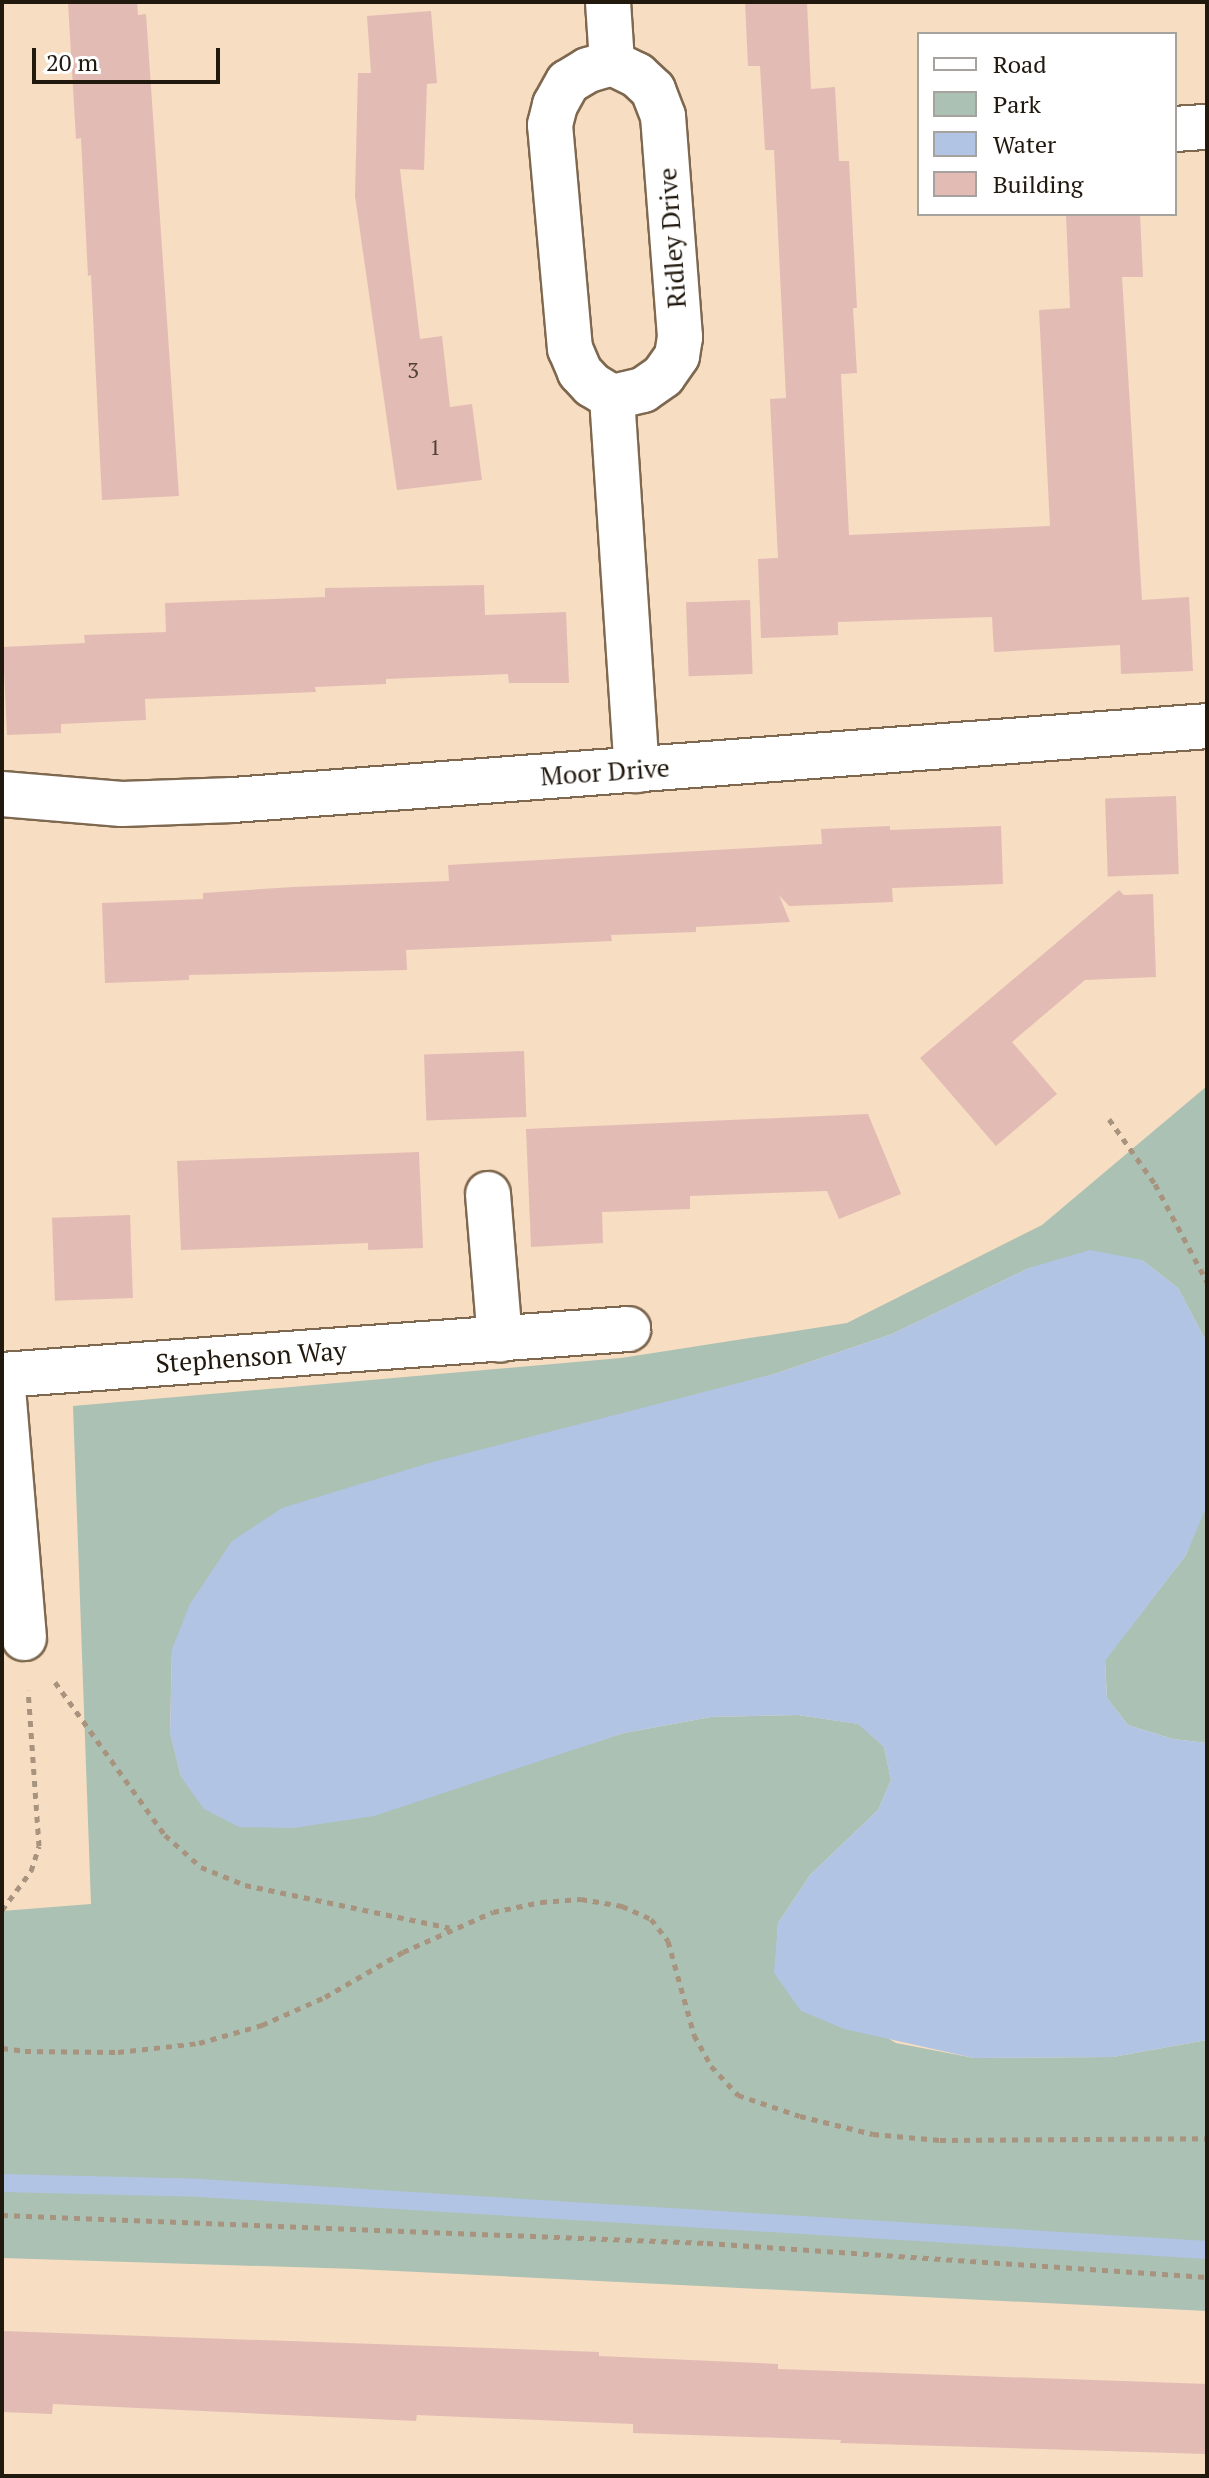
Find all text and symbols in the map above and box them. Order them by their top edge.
scale bar [36,32,224,82]
legend [917,32,1177,216]
text: 20 m [46,46,98,78]
text: Road [993,48,1047,80]
text: Park [993,88,1041,120]
text: Water [993,128,1056,160]
street label: Ridley Drive [652,167,692,309]
text: Building [993,168,1083,200]
house number: 3 [407,357,419,383]
house number: 1 [429,434,441,460]
street label: Moor Drive [539,752,671,792]
street label: Stephenson Way [154,1335,348,1379]

